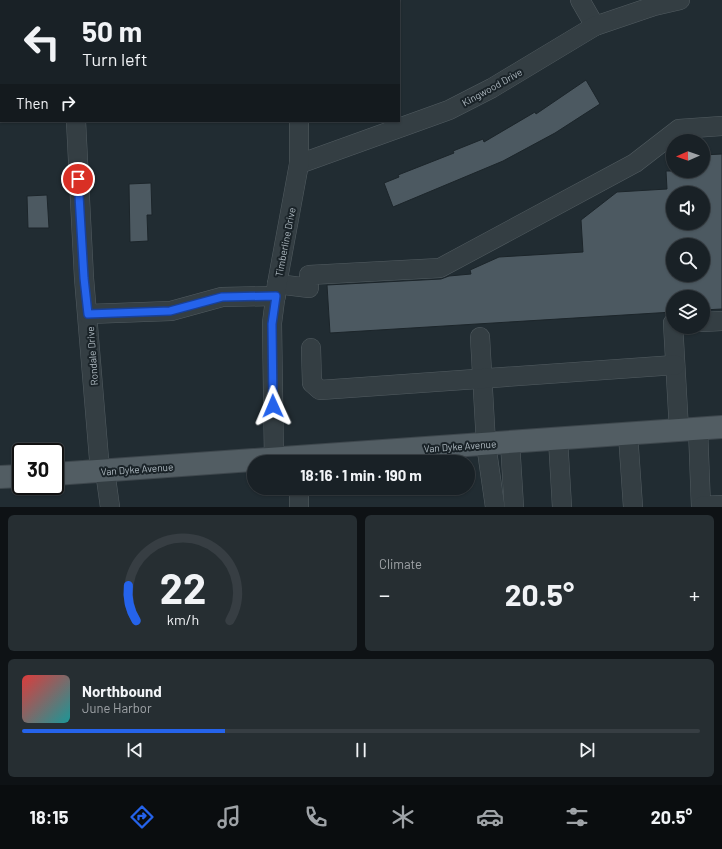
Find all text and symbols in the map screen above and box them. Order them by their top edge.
text: 50 m [82,14,142,48]
icon: left [16,16,68,68]
text: Turn left [82,48,148,70]
street label: Kingwood Drive [460,65,524,109]
icon: right [57,92,79,114]
text: Then [16,94,49,112]
north arrow [666,134,710,178]
map controls [666,134,710,334]
pin [61,162,95,196]
icon: arrive [67,168,89,190]
button: sound [666,186,710,230]
street label: Timberline Drive [272,206,298,278]
button: search [666,238,710,282]
button: layers [666,290,710,334]
street label: Rondale Drive [84,326,100,386]
position arrow [252,385,294,427]
street label: Van Dyke Avenue [423,437,497,455]
speed limit sign: 30 [12,443,64,495]
street label: Van Dyke Avenue [100,460,174,478]
text: 18:16 · 1 min · 190 m [300,466,422,484]
text: Climate [379,556,422,572]
text: 22 [159,562,206,612]
text: 20.5° [505,576,574,612]
text: − [379,581,390,607]
text: + [689,581,700,607]
text: km/h [166,611,199,628]
text: Northbound [82,682,162,700]
text: June Harbor [82,700,152,716]
icon: previous [124,739,146,761]
icon: pause [350,739,372,761]
icon: next [576,739,598,761]
icon: directions [128,803,156,831]
icon: music [215,803,243,831]
icon: phone [302,803,330,831]
icon: climate [389,803,417,831]
icon: car [476,803,504,831]
icon: filters [563,803,591,831]
text: 18:15 [30,806,68,828]
text: 20.5° [651,806,692,828]

